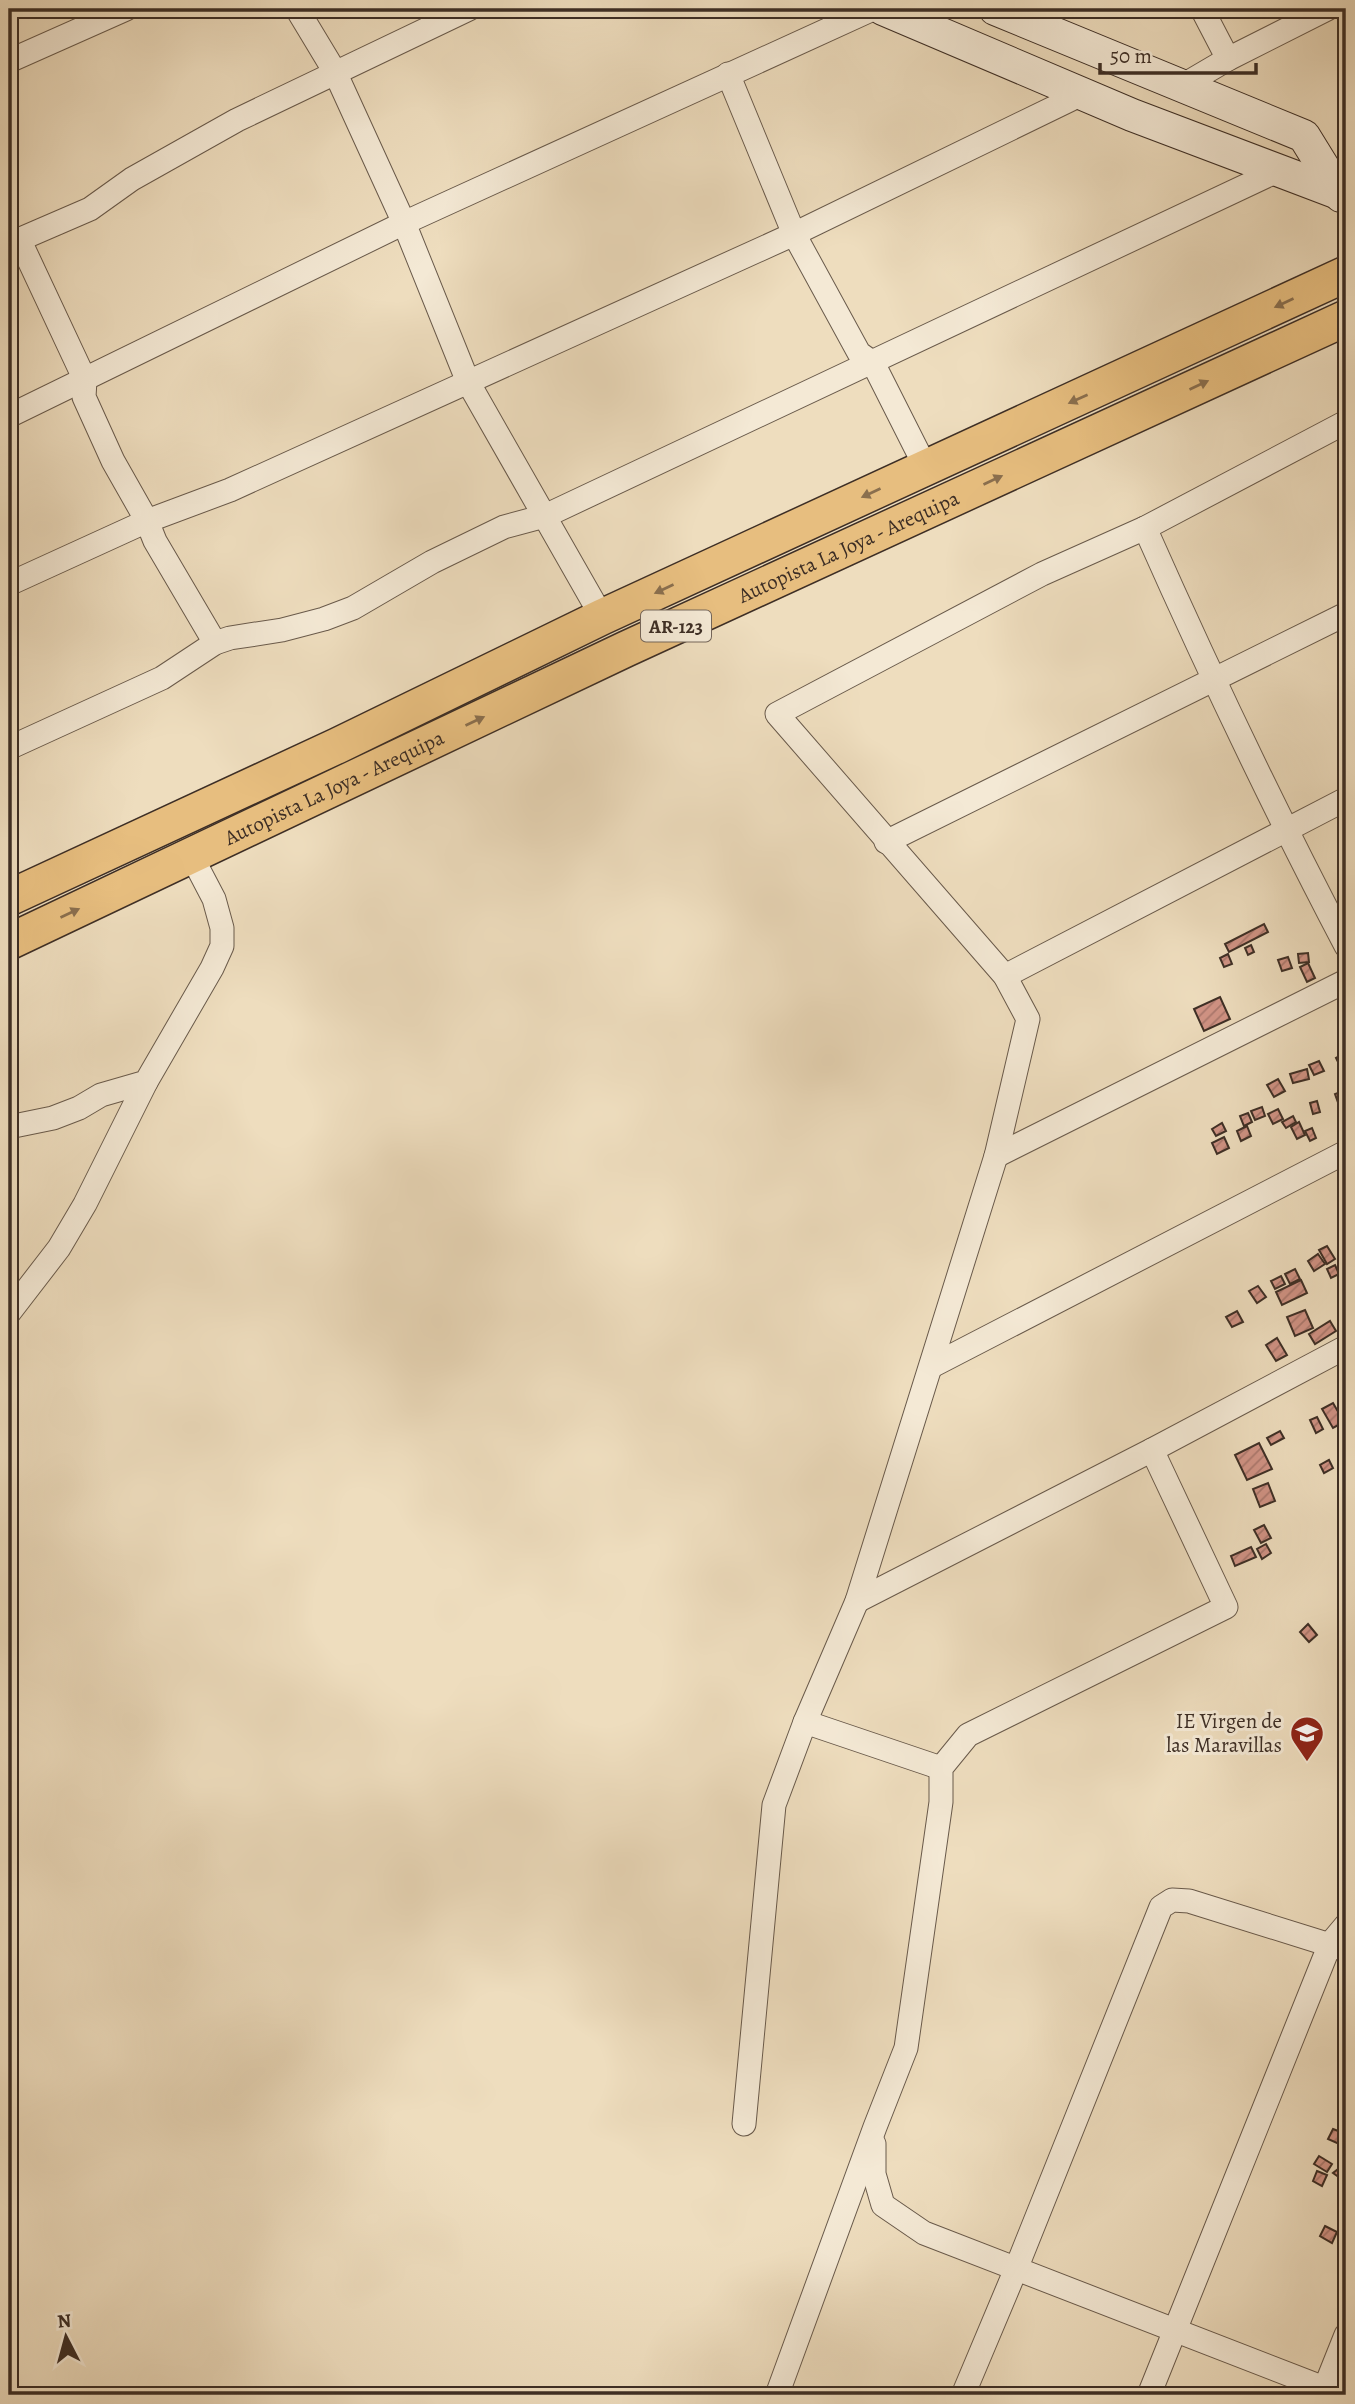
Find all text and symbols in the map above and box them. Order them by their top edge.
scale bar [1100,32,1255,76]
text: 50 m [1110,42,1152,70]
one-way arrow [1274,298,1295,309]
one-way arrow [1189,379,1210,390]
one-way arrow [1068,393,1088,405]
one-way arrow [982,474,1003,485]
street label: Autopista La Joya - Arequipa [733,484,964,610]
one-way arrow [861,487,881,499]
one-way arrow [654,583,675,594]
road number: AR-123 [641,610,711,642]
one-way arrow [465,715,485,726]
street label: Autopista La Joya - Arequipa [219,723,449,852]
one-way arrow [60,907,81,918]
place label: IE Virgen de las Maravillas [1166,1707,1282,1759]
school or university icon: IE Virgen de las Maravillas [1288,1714,1326,1763]
north arrow [32,2302,102,2372]
text: N [56,2307,73,2335]

